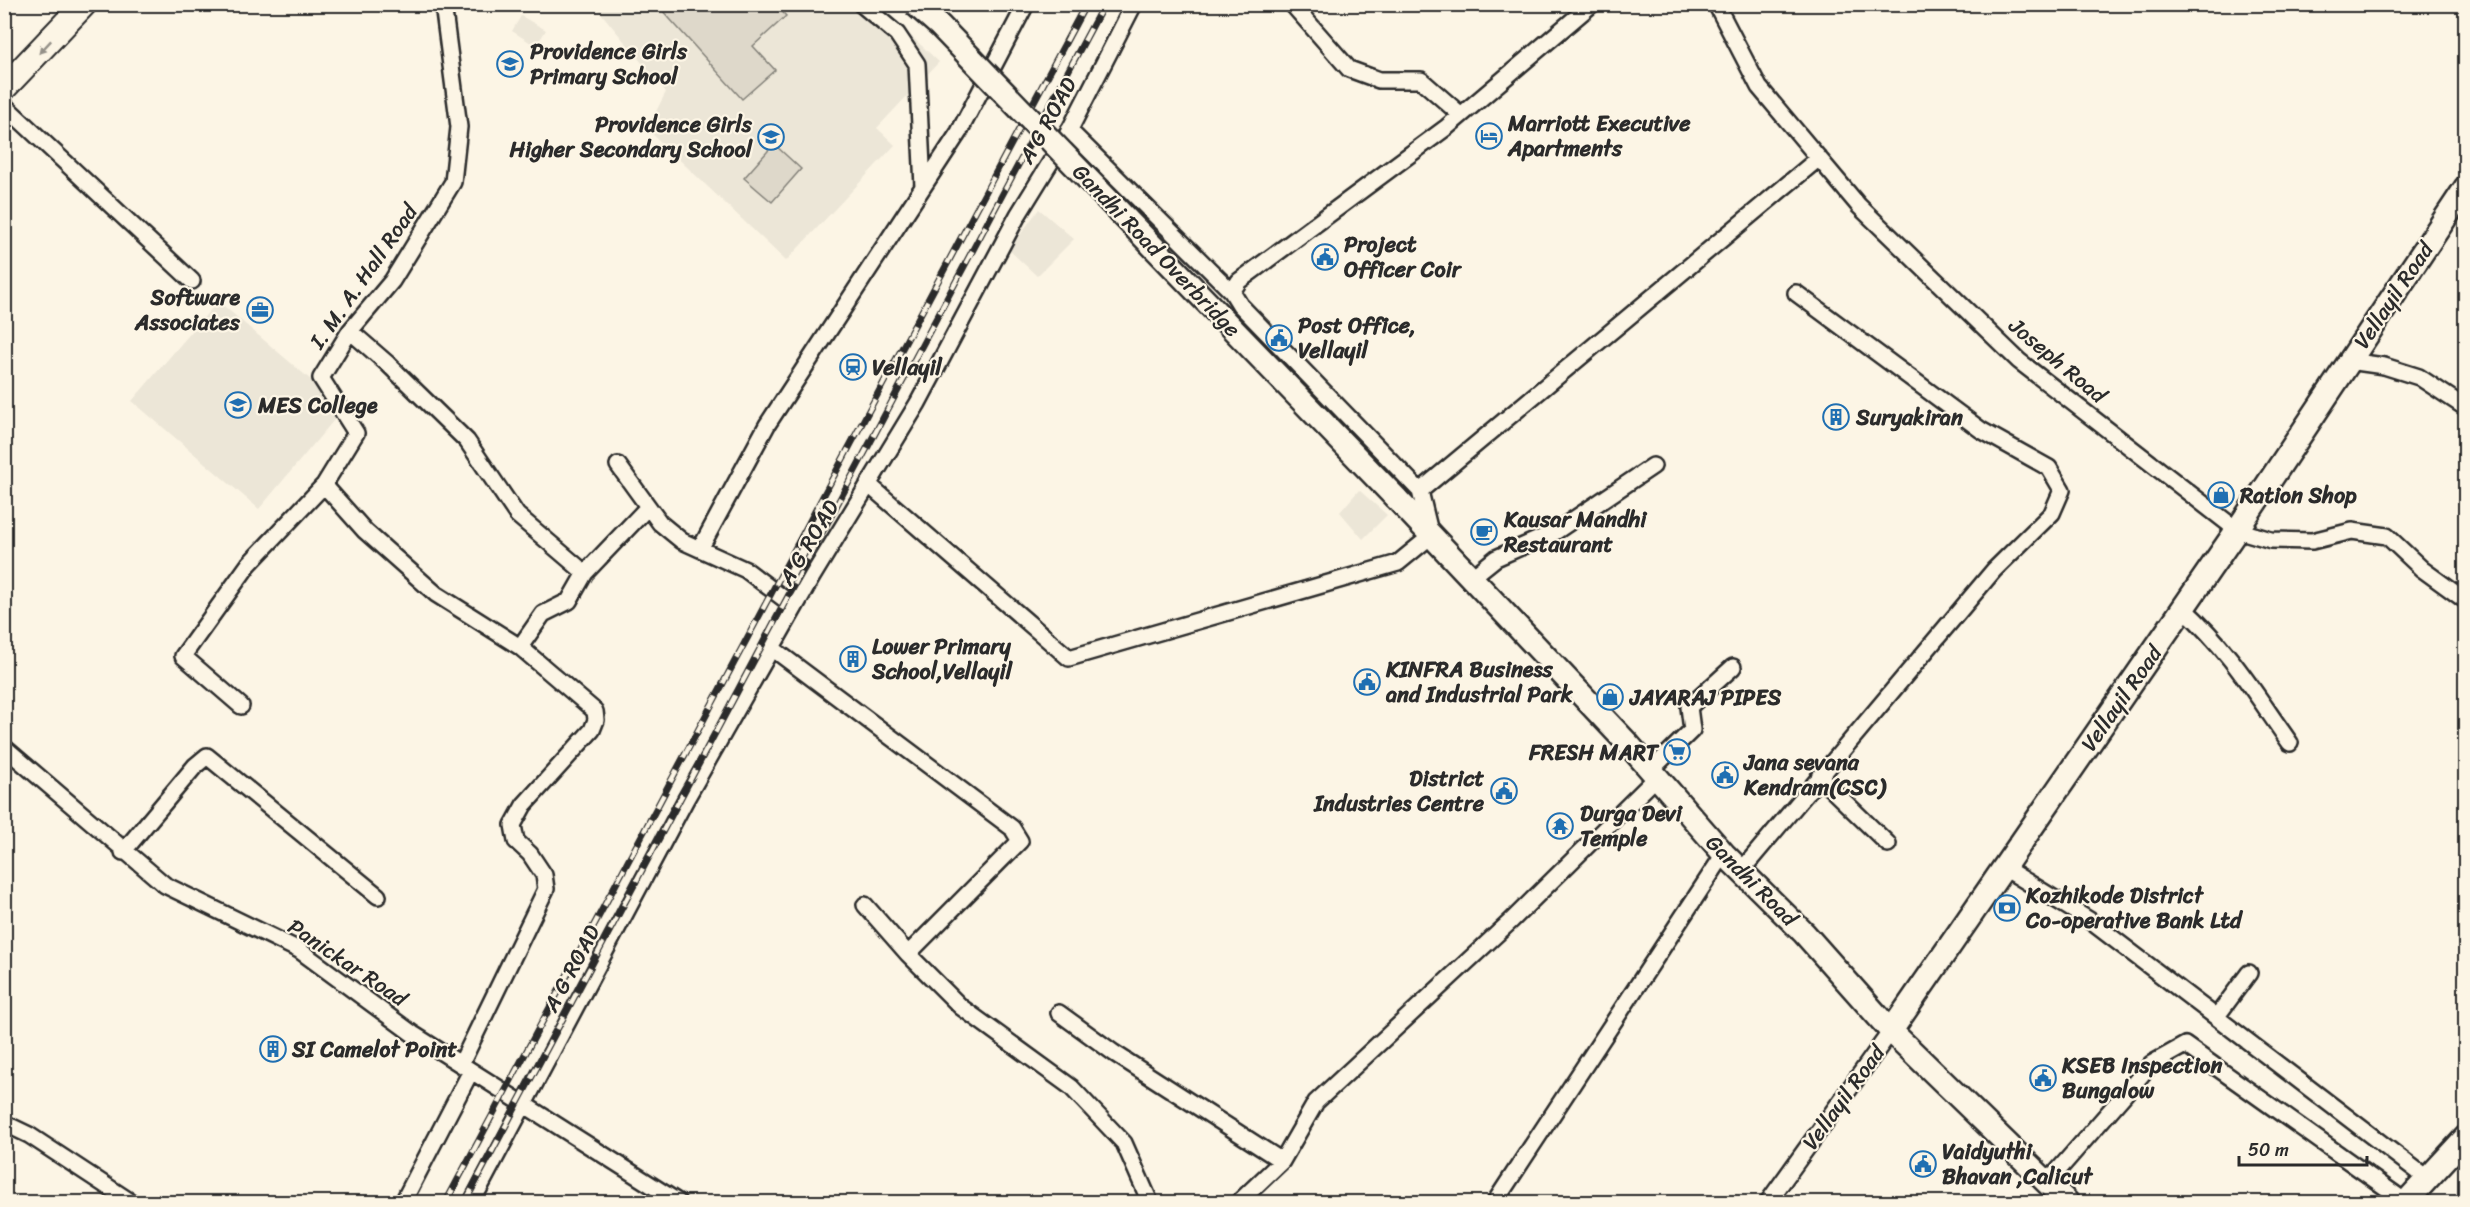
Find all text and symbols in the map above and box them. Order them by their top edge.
place label: Providence Girls Primary School [530,32,688,96]
one-way arrow [38,40,52,55]
school or university icon: Providence Girls Primary School [495,49,525,79]
street label: A G ROAD [1007,69,1087,172]
place label: Marriott Executive Apartments [1507,104,1691,168]
place label: Providence Girls Higher Secondary School [508,105,754,169]
hotel icon: Marriott Executive Apartments [1474,121,1504,151]
school or university icon: Providence Girls Higher Secondary School [756,122,786,152]
street label: Gandhi Road Overbridge [1063,154,1251,347]
street label: I. M. A. Hall Road [298,194,429,358]
place label: Project Officer Coir [1344,225,1463,289]
street label: Vellayil Road [2343,232,2445,357]
public building icon: Project Officer Coir [1310,242,1340,272]
place label: Software Associates [134,278,241,342]
office icon: Software Associates [245,295,275,325]
place label: Post Office, Vellayil [1298,306,1416,370]
street label: Joseph Road [1999,307,2117,414]
public building icon: Post Office, Vellayil [1264,323,1294,353]
place label: Vellayil [872,348,944,387]
station icon: Vellayil [838,352,868,382]
place label: MES College [257,386,378,425]
school or university icon: MES College [223,390,253,420]
place label: Suryakiran [1855,398,1963,437]
building icon: Suryakiran [1821,402,1851,432]
place label: Ration Shop [2239,476,2357,515]
shop icon: Ration Shop [2206,480,2236,510]
street label: A G ROAD [767,492,850,594]
place label: Kausar Mandhi Restaurant [1503,500,1648,564]
cafe icon: Kausar Mandhi Restaurant [1469,517,1499,547]
place label: Lower Primary School,Vellayil [871,627,1014,691]
street label: Vellayil Road [2070,636,2173,760]
building icon: Lower Primary School,Vellayil [838,644,868,674]
place label: KINFRA Business and Industrial Park [1385,650,1574,714]
public building icon: KINFRA Business and Industrial Park [1352,667,1382,697]
place label: JAYARAJ PIPES [1628,678,1781,717]
shop icon: JAYARAJ PIPES [1595,682,1625,712]
place label: FRESH MART [1528,733,1660,772]
supermarket icon: FRESH MART [1662,737,1692,767]
place label: Jana sevana Kendram(CSC) [1742,743,1888,807]
place label: District Industries Centre [1313,759,1485,823]
public building icon: Jana sevana Kendram(CSC) [1710,760,1740,790]
public building icon: District Industries Centre [1489,776,1519,806]
place label: Durga Devi Temple [1580,794,1684,858]
temple icon: Durga Devi Temple [1545,811,1575,841]
street label: Gandhi Road [1696,825,1808,937]
place label: Kozhikode District Co-operative Bank Ltd [2025,876,2244,940]
bank icon: Kozhikode District Co-operative Bank Ltd [1992,893,2022,923]
street label: Panickar Road [280,908,417,1018]
street label: A G ROAD [532,917,611,1020]
place label: SI Camelot Point [291,1030,457,1069]
building icon: SI Camelot Point [258,1034,288,1064]
street label: Vellayil Road [1792,1035,1896,1158]
place label: KSEB Inspection Bungalow [2061,1046,2222,1110]
public building icon: KSEB Inspection Bungalow [2028,1063,2058,1093]
scale bar [2239,1129,2366,1167]
place label: Vaidyuthi Bhavan ,Calicut [1942,1132,2093,1196]
text: 50 m [2248,1134,2289,1166]
public building icon: Vaidyuthi Bhavan ,Calicut [1908,1149,1938,1179]

